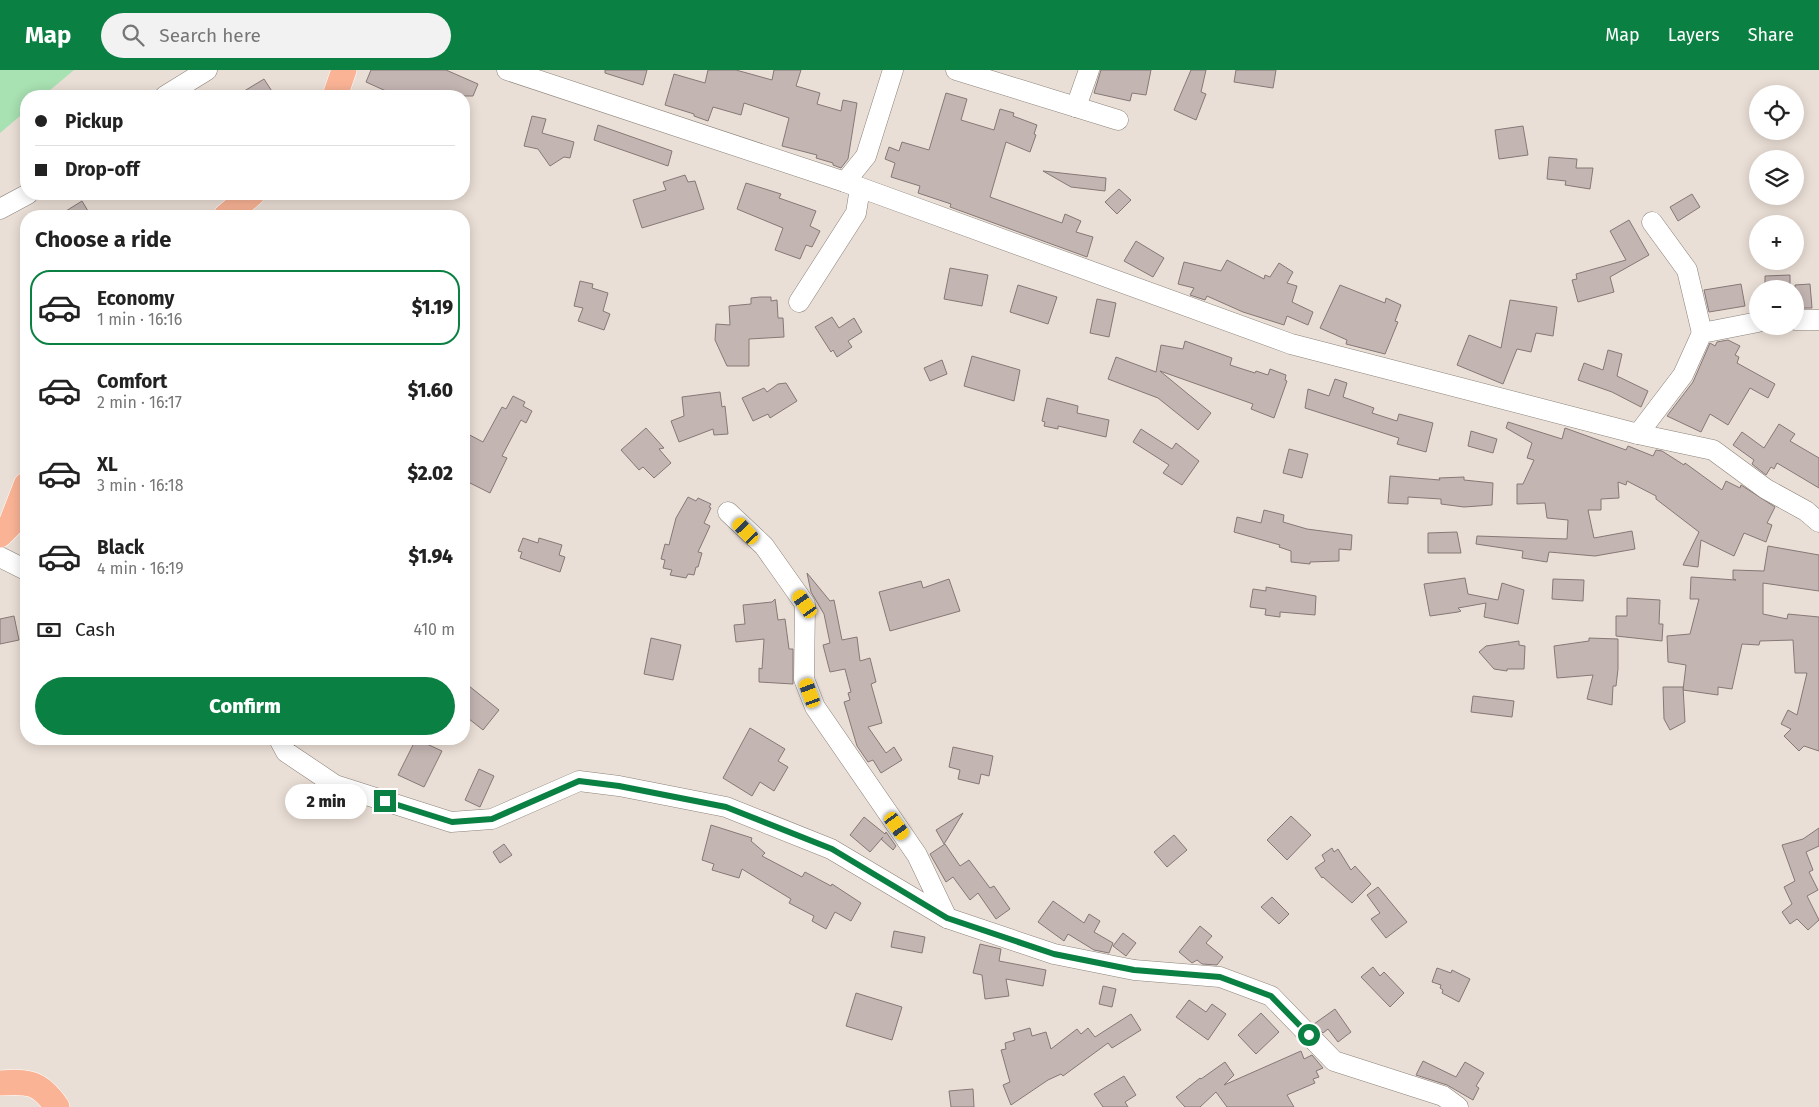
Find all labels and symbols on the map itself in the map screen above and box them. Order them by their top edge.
car [730,515,761,547]
car [790,587,819,621]
car [797,676,822,710]
callout: 2 min [285,784,368,818]
route end [374,790,396,812]
car [882,809,911,843]
route start [1298,1024,1320,1046]

